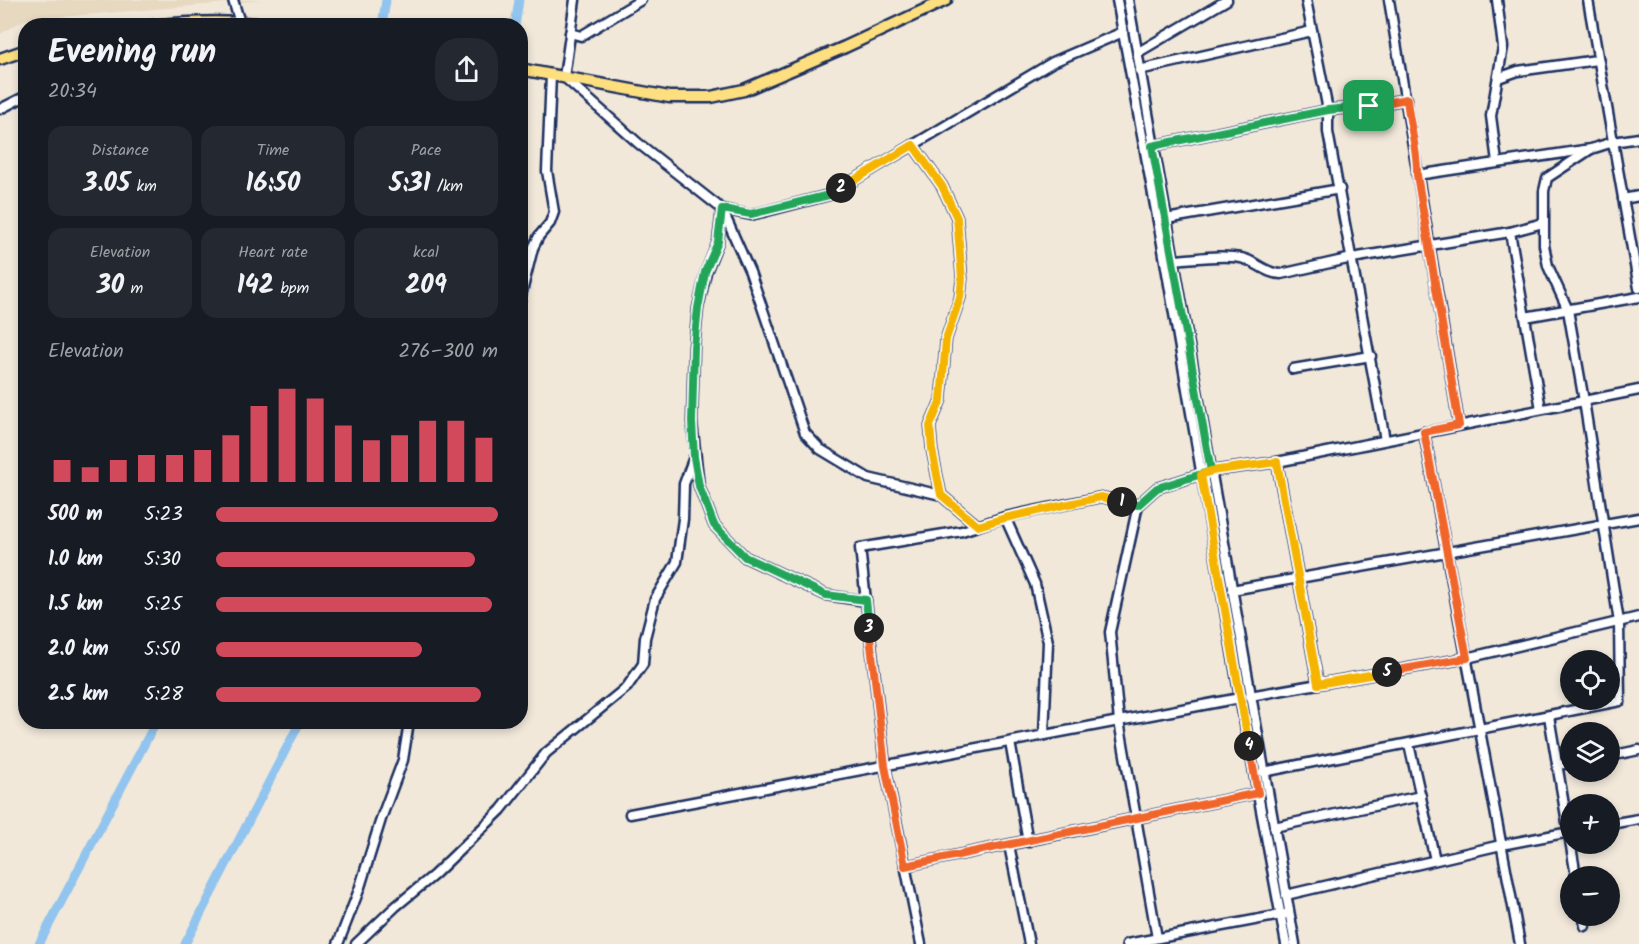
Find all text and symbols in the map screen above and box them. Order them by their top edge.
text: Evening run [48,27,216,80]
button: share [435,38,498,101]
text: 20:34 [48,76,97,108]
pin [1343,80,1394,131]
icon: arrive [1352,89,1385,122]
text: Distance [91,138,149,163]
text: Time [257,138,289,163]
text: Pace [411,138,441,163]
text: 3.05 [83,163,130,205]
text: 16:50 [246,163,300,205]
text: 5:31 [389,163,431,205]
pin: 2 [826,173,856,203]
text: km [130,174,157,199]
text: /km [431,174,463,199]
text: 2 [836,175,846,200]
text: Elevation [90,240,150,265]
text: Heart rate [238,240,308,265]
text: kcal [413,240,439,265]
text: 30 [97,265,124,307]
text: 142 [237,265,274,307]
text: 209 [405,265,447,307]
text: m [124,276,143,301]
text: bpm [274,276,309,301]
text: Elevation [48,336,124,368]
text: 276–300 m [398,336,498,368]
pin: 1 [1107,487,1137,517]
text: 1 [1120,489,1124,514]
text: 500 m [48,499,103,531]
text: 5:23 [144,499,183,531]
text: 1.0 km [48,544,103,576]
text: 5:30 [144,544,181,576]
text: 1.5 km [48,589,103,621]
text: 5:25 [144,589,182,621]
pin: 3 [854,613,884,643]
text: 3 [865,615,873,640]
text: 2.0 km [48,634,109,666]
text: 5:50 [144,634,180,666]
map controls [1560,650,1620,926]
button: locate [1560,650,1620,710]
pin: 5 [1372,657,1402,687]
text: 5 [1383,659,1391,684]
text: 2.5 km [48,679,108,711]
text: 5:28 [144,679,183,711]
button: layers [1560,722,1620,782]
pin: 4 [1234,731,1264,761]
text: 4 [1245,733,1253,758]
button: + [1560,794,1620,854]
button: − [1560,866,1620,926]

